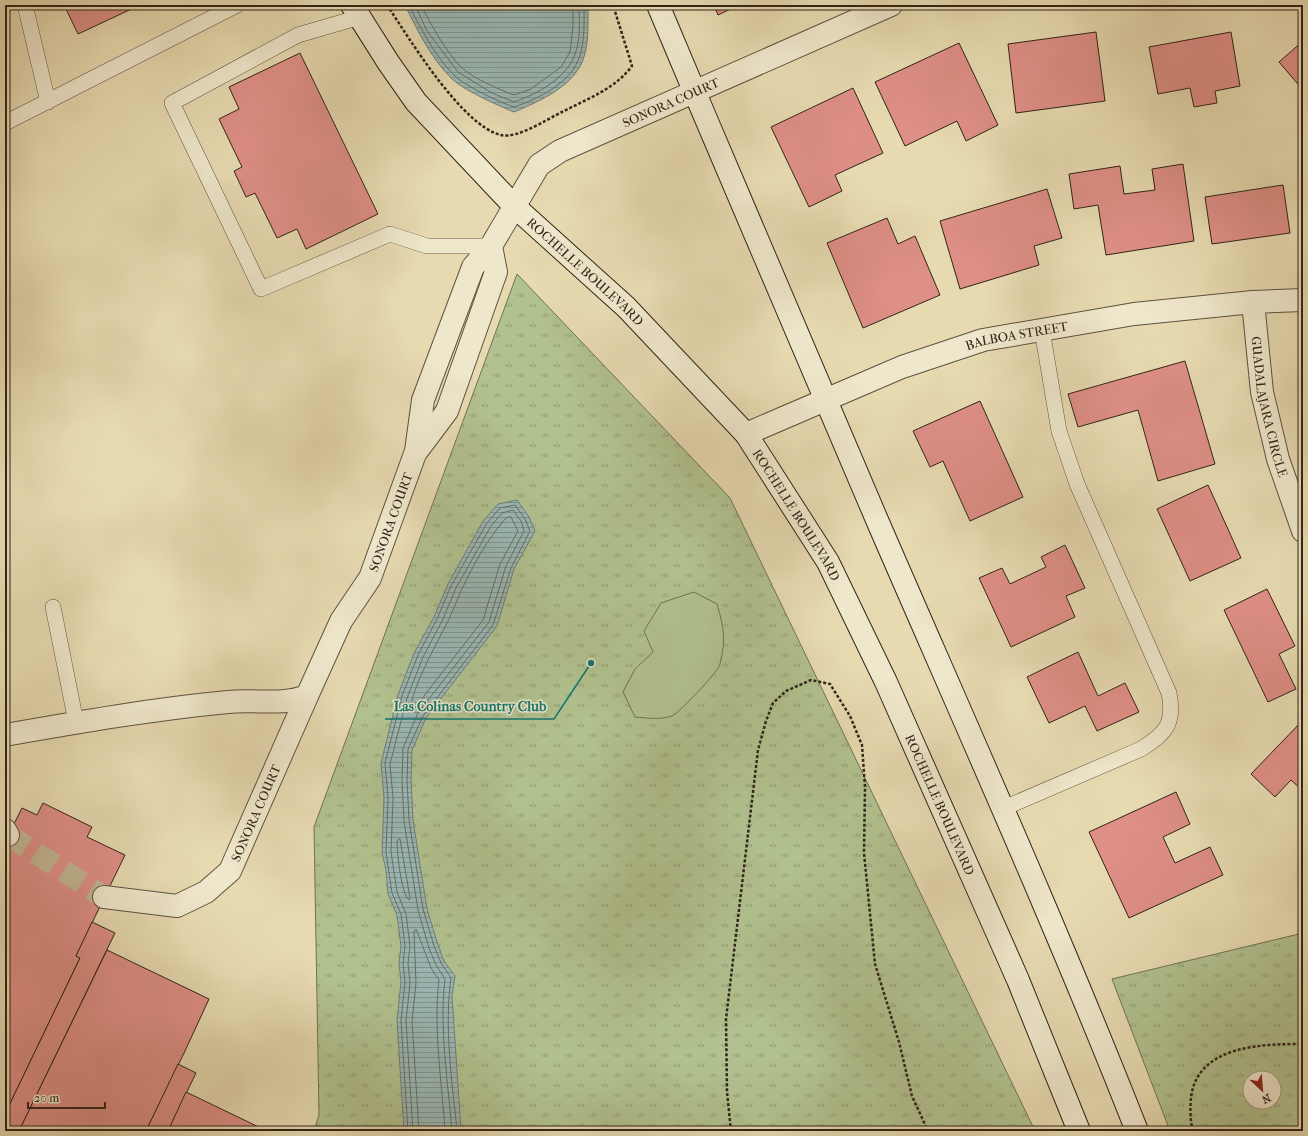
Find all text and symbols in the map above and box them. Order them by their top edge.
street label: SONORA COURT [620,74,722,130]
street label: ROCHELLE BOULEVARD [524,214,647,329]
street label: BALBOA STREET [963,318,1069,353]
street label: GUADALAJARA CIRCLE [1249,335,1291,479]
street label: ROCHELLE BOULEVARD [750,446,843,583]
street label: SONORA COURT [366,470,415,573]
callout: Las Colinas Country Club [385,693,554,719]
text: Las Colinas Country Club [394,698,547,715]
street label: ROCHELLE BOULEVARD [902,732,978,877]
street label: SONORA COURT [228,762,283,864]
north arrow [1242,1070,1282,1110]
scale bar [28,1084,105,1110]
text: 20 m [34,1091,59,1105]
text: N [1259,1091,1273,1106]

